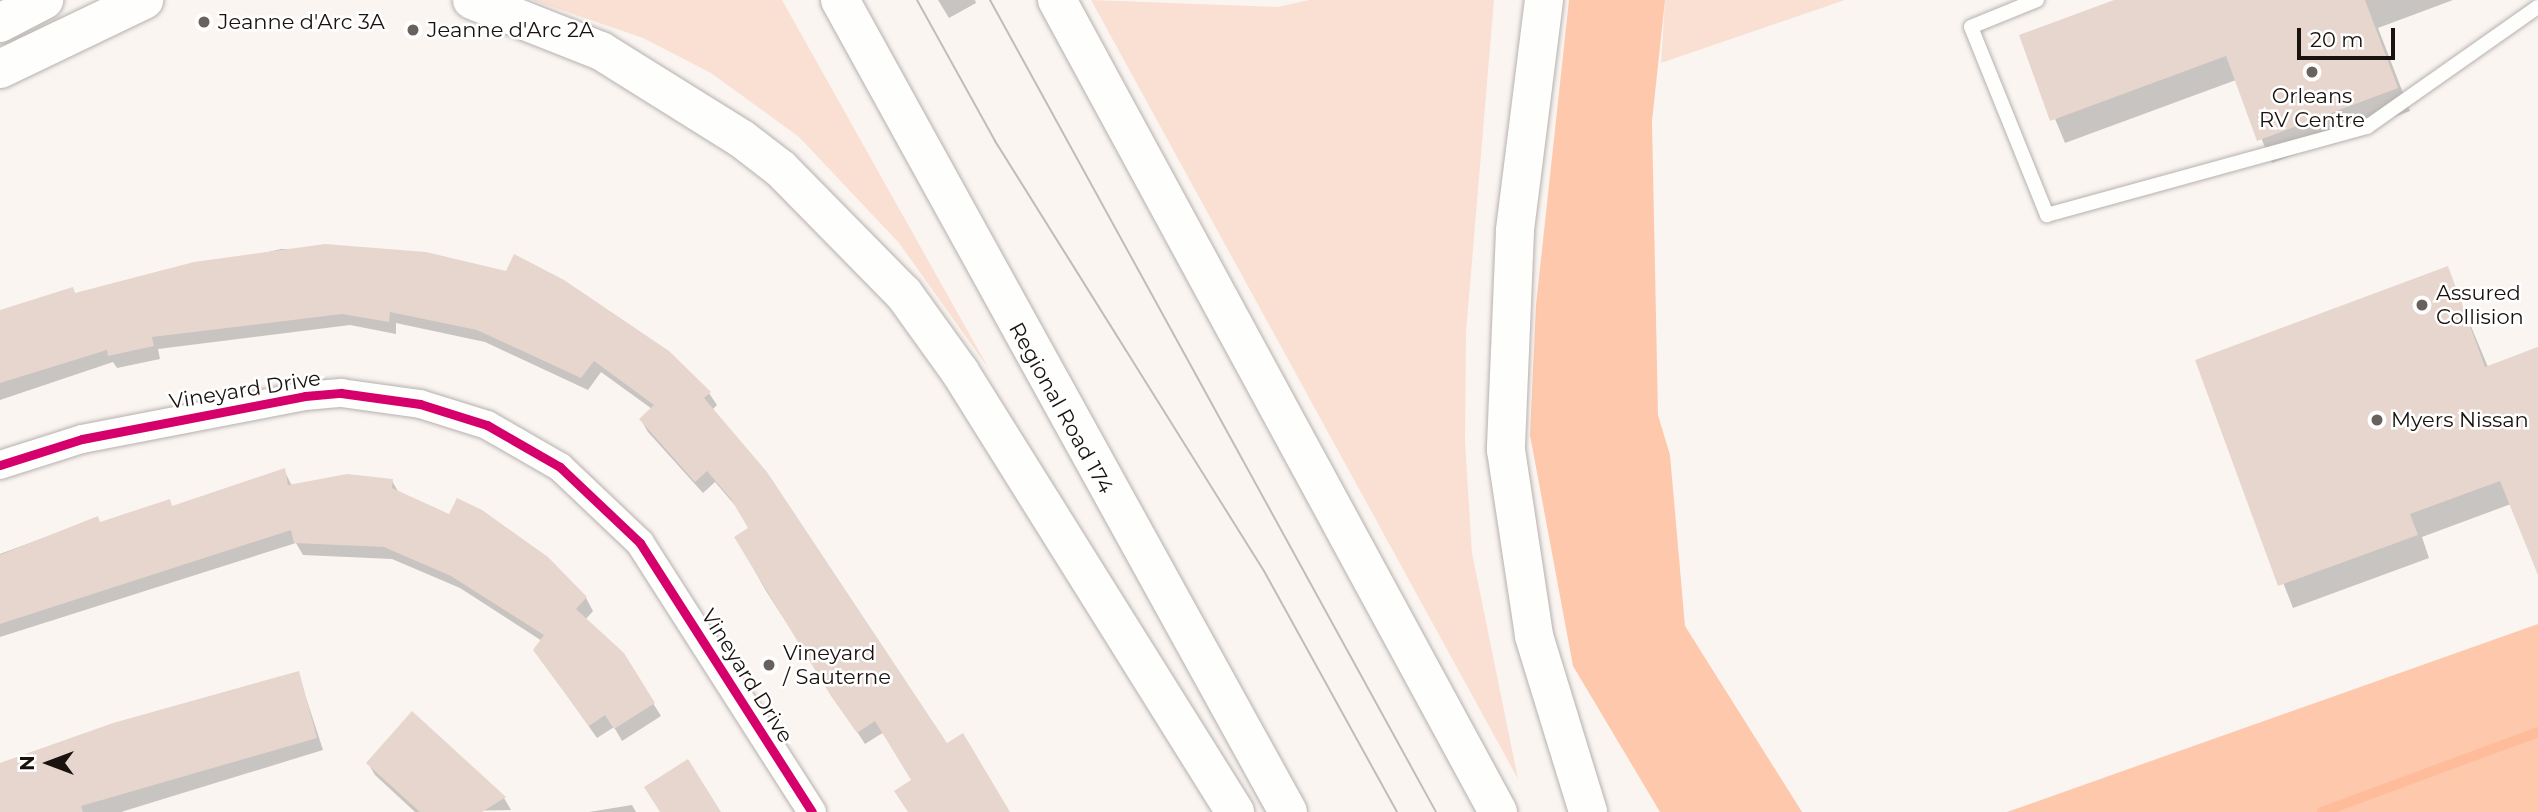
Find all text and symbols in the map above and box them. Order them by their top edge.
place label: Jeanne d'Arc 3A [218,9,385,35]
marker: Jeanne d'Arc 3A [196,14,212,30]
scale bar [2300,14,2398,58]
place label: Jeanne d'Arc 2A [427,17,594,43]
marker: Jeanne d'Arc 2A [405,22,421,38]
text: 20 m [2310,27,2364,52]
marker: Orleans RV Centre [2304,64,2320,80]
place label: Orleans RV Centre [2259,83,2365,133]
place label: Assured Collision [2436,280,2524,330]
marker: Assured Collision [2414,297,2430,313]
street label: Regional Road 174 [1004,318,1118,498]
street label: Vineyard Drive [168,366,322,414]
place label: Myers Nissan [2391,407,2529,433]
marker: Myers Nissan [2369,412,2385,428]
street label: Vineyard Drive [696,604,798,748]
place label: Vineyard / Sauterne [783,640,891,690]
marker: Vineyard / Sauterne [761,657,777,673]
north arrow [14,728,84,798]
text: N [16,755,39,771]

